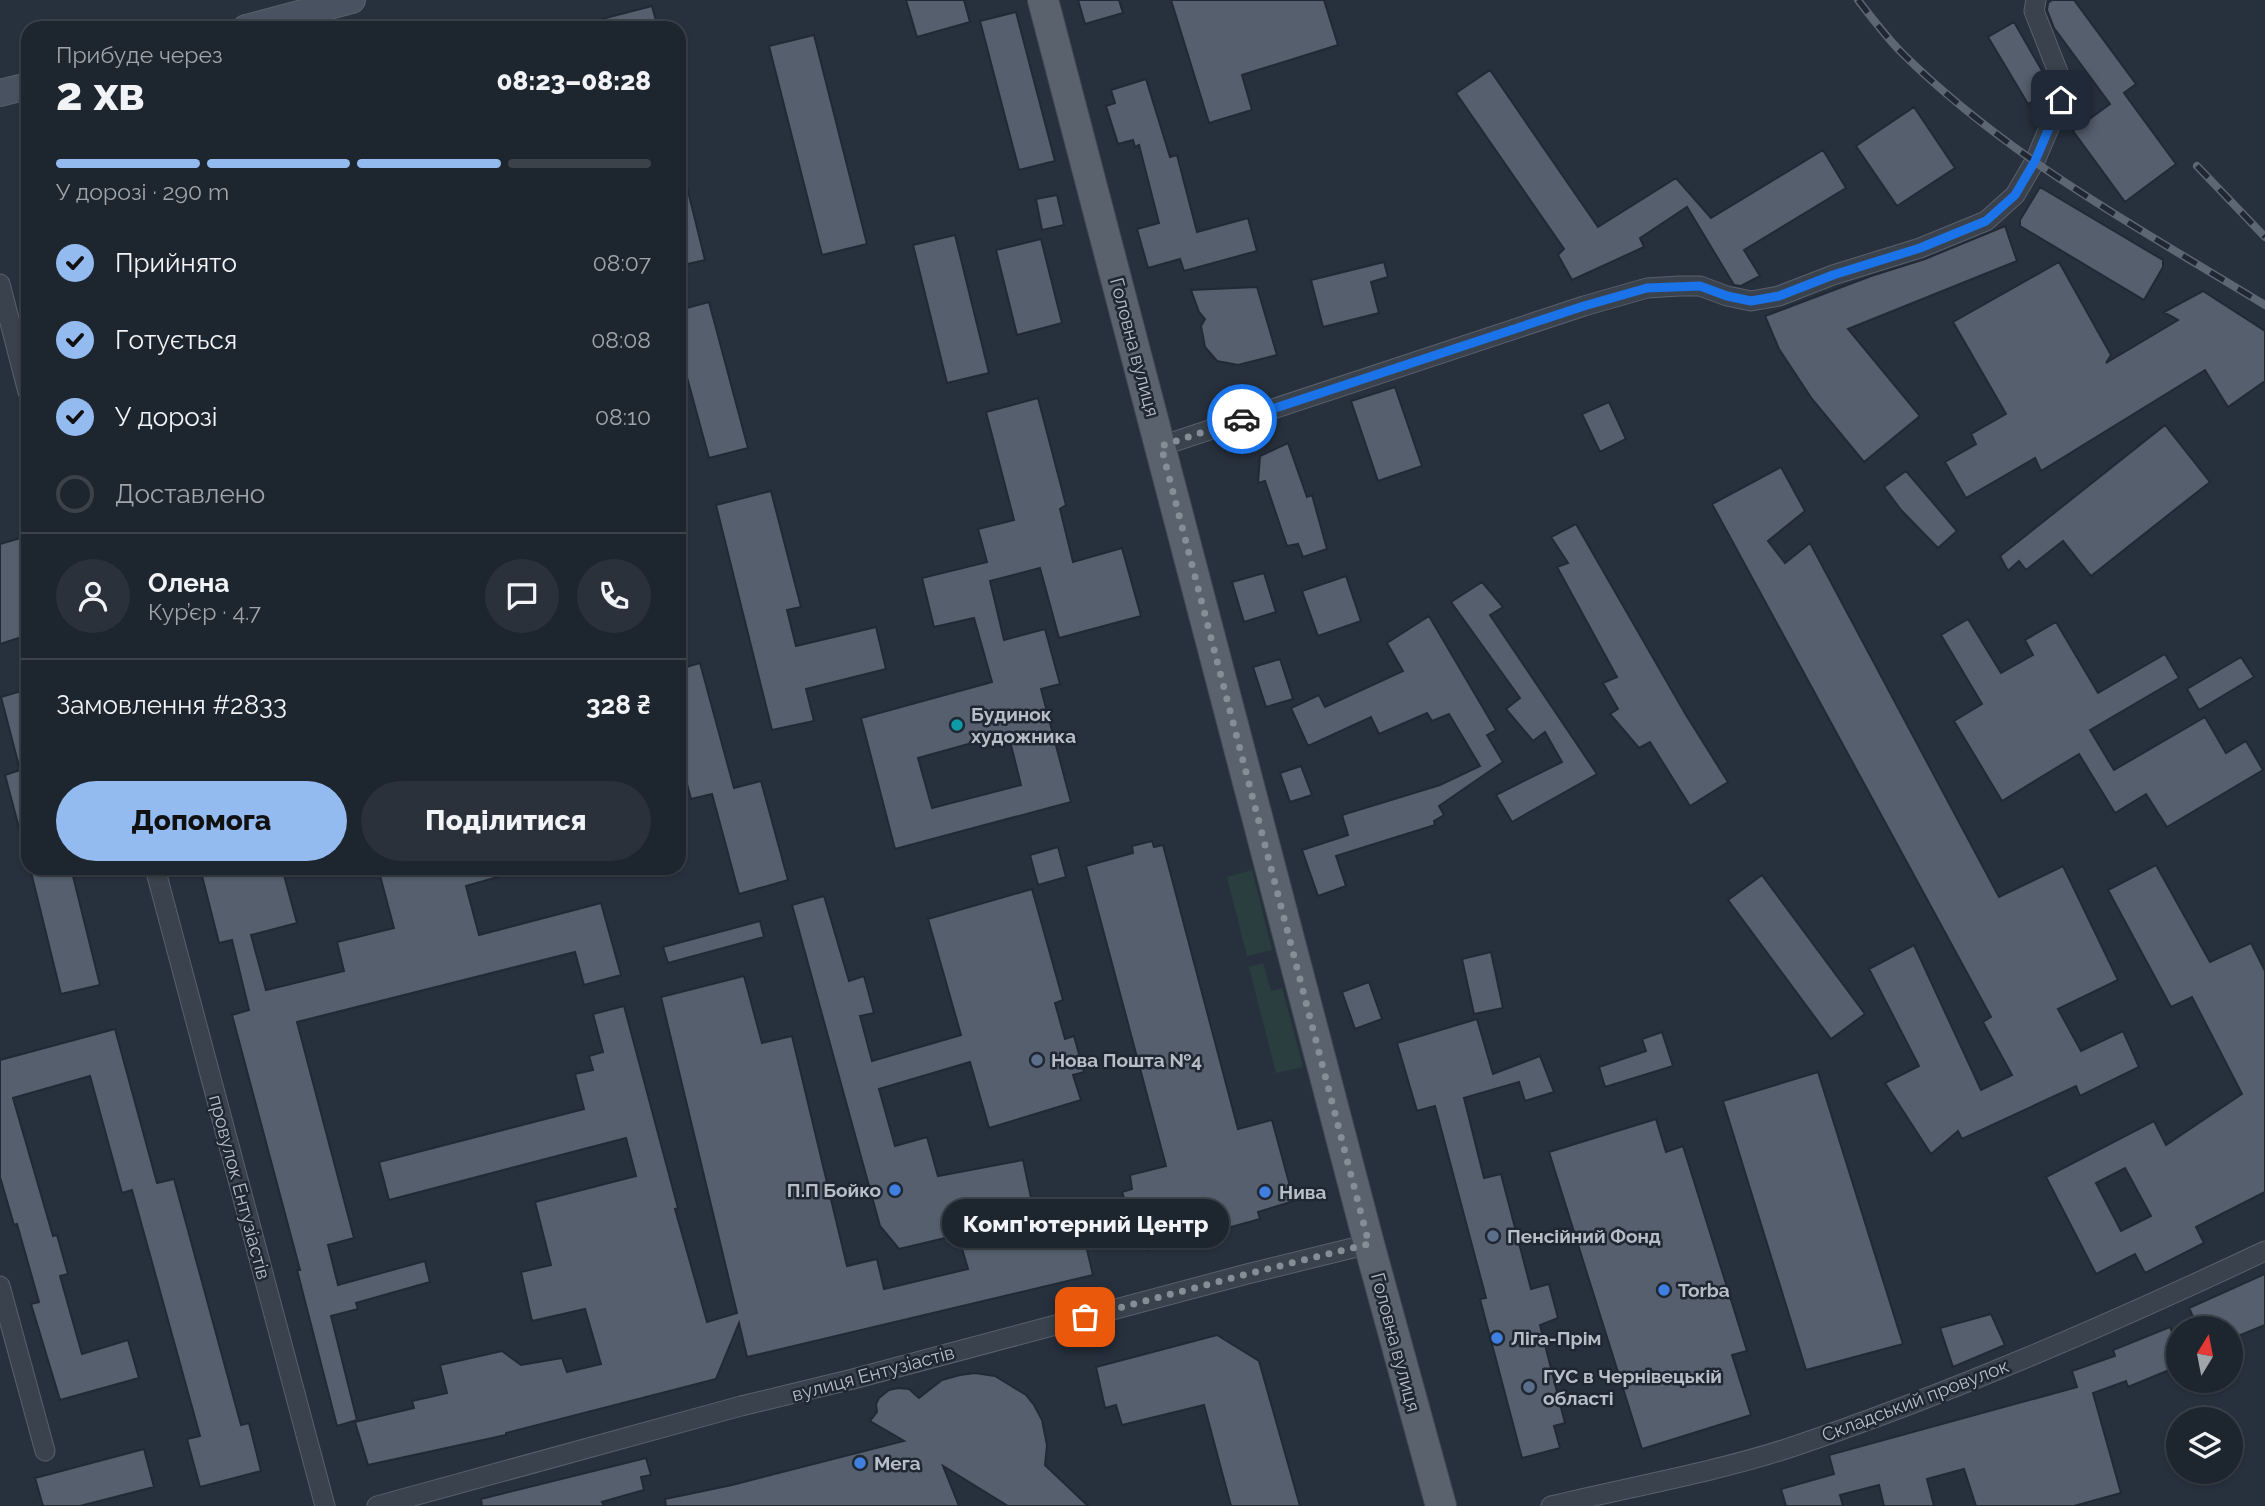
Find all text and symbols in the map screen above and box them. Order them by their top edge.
text: Прибуде через [56,41,223,68]
text: 08:23–08:28 [497,66,651,96]
text: 2 хв [56,67,145,121]
pin [2031,70,2091,130]
icon: home [2042,81,2080,119]
text: У дорозі · 290 m [56,178,229,205]
icon: check [56,244,94,282]
text: Прийнято [115,248,237,278]
text: 08:07 [593,249,651,276]
street label: Головна вулиця [1106,275,1164,419]
icon: check [56,321,94,359]
text: Готується [115,325,237,355]
text: 08:08 [591,326,651,353]
courier [1207,384,1277,454]
icon: check [56,398,94,436]
icon: car [1223,400,1261,438]
text: У дорозі [115,402,217,432]
text: 08:10 [595,403,651,430]
text: Доставлено [115,479,265,509]
button: person [56,559,130,633]
button: chat [485,559,559,633]
button: phone [577,559,651,633]
text: Олена [148,568,229,598]
text: Кур’єр · 4.7 [148,598,261,625]
text: Замовлення #2833 [56,690,287,720]
text: 328 ₴ [586,690,651,720]
place label: Будинок художника [971,703,1076,747]
marker: Будинок художника [949,717,965,733]
button: Допомога [56,781,347,861]
button: Поділитися [361,781,651,861]
place label: Нова Пошта №4 [1051,1049,1202,1071]
marker: Нова Пошта №4 [1029,1052,1045,1068]
street label: провулок Ентузіастів [205,1092,275,1282]
place label: П.П Бойко [787,1179,881,1201]
place label: Нива [1279,1181,1327,1203]
marker: П.П Бойко [887,1182,903,1198]
marker: Нива [1257,1184,1273,1200]
callout: Комп'ютерний Центр [942,1198,1228,1247]
text: Комп'ютерний Центр [963,1210,1208,1237]
place label: Пенсійний Фонд [1507,1225,1661,1247]
marker: Пенсійний Фонд [1485,1228,1501,1244]
street label: Головна вулиця [1367,1270,1425,1414]
place label: Torba [1678,1279,1730,1301]
marker: Torba [1656,1282,1672,1298]
pin [1055,1287,1115,1347]
icon: bag [1066,1298,1104,1336]
north arrow [2166,1316,2244,1393]
map controls [2166,1316,2243,1484]
place label: Ліга-Прім [1511,1327,1601,1349]
marker: Ліга-Прім [1489,1330,1505,1346]
street label: вулиця Ентузіастів [789,1341,957,1405]
street label: Складський провулок [1818,1354,2012,1446]
place label: ГУС в Чернівецькій області [1543,1365,1722,1409]
marker: ГУС в Чернівецькій області [1521,1379,1537,1395]
button: layers [2166,1407,2243,1484]
place label: Мега [874,1452,921,1474]
marker: Мега [852,1455,868,1471]

